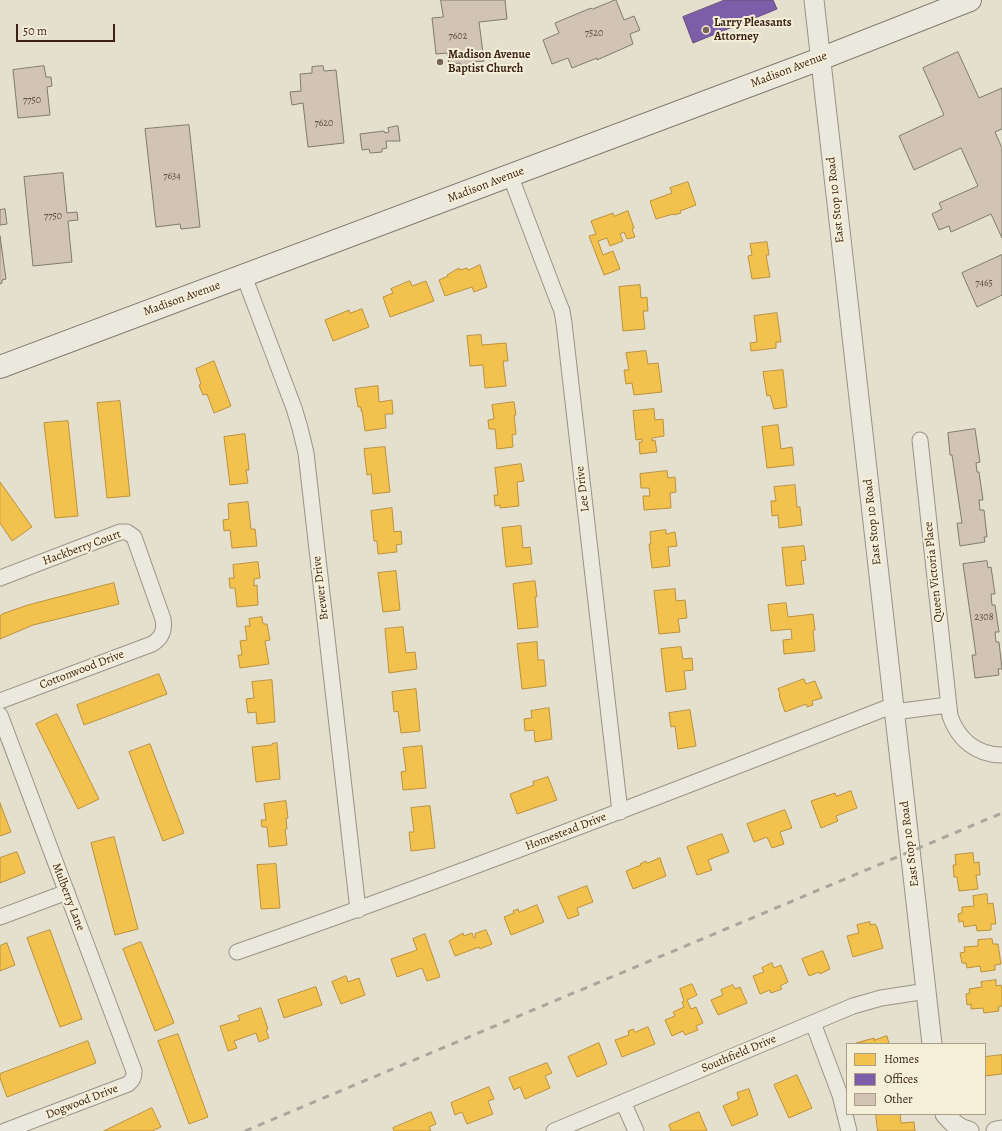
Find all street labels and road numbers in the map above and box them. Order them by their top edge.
street label: Madison Avenue [749,49,829,91]
street label: East Stop 10 Road [824,156,848,244]
street label: Madison Avenue [446,164,526,206]
street label: Madison Avenue [142,278,222,320]
street label: Lee Drive [573,465,593,513]
street label: East Stop 10 Road [861,478,885,566]
street label: Queen Victoria Place [922,521,946,623]
street label: Hackberry Court [41,527,123,569]
street label: Brewer Drive [310,555,332,621]
street label: Cottonwood Drive [38,647,126,693]
street label: East Stop 10 Road [898,800,922,888]
street label: Homestead Drive [523,810,609,854]
street label: Mulberry Lane [48,861,88,933]
street label: Southfield Drive [699,1032,779,1076]
street label: Dogwood Drive [44,1082,120,1122]

